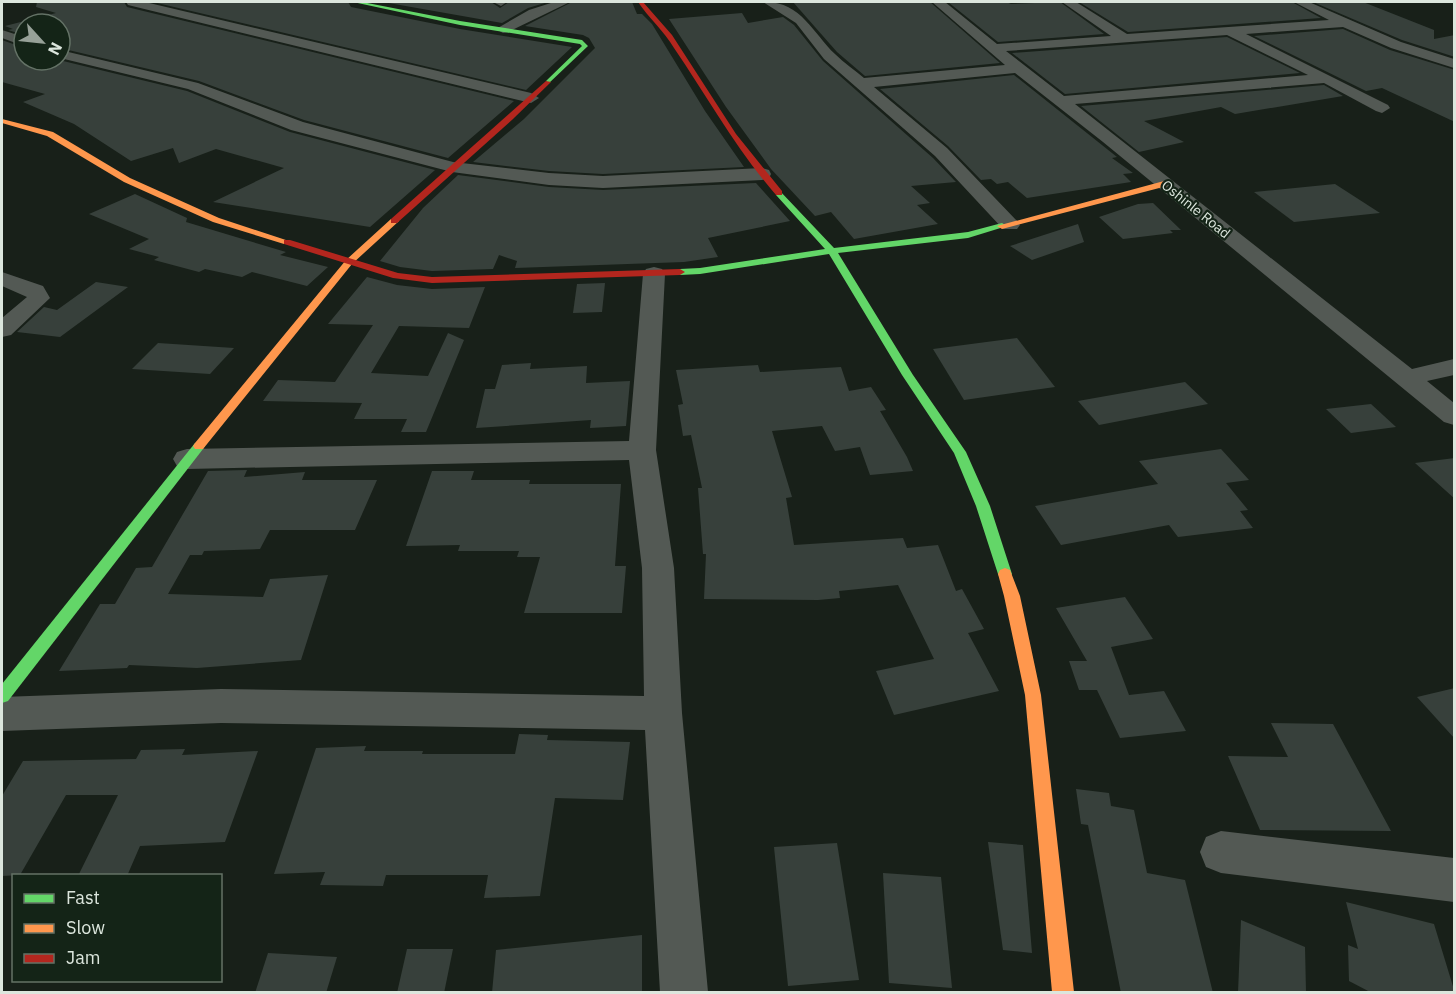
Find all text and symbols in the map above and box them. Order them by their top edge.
north arrow [12,12,72,72]
text: N [44,39,67,59]
street label: Oshinle Road [1158,176,1234,242]
legend [12,874,222,982]
text: Fast [66,886,100,909]
text: Slow [66,916,105,939]
text: Jam [66,946,101,969]

